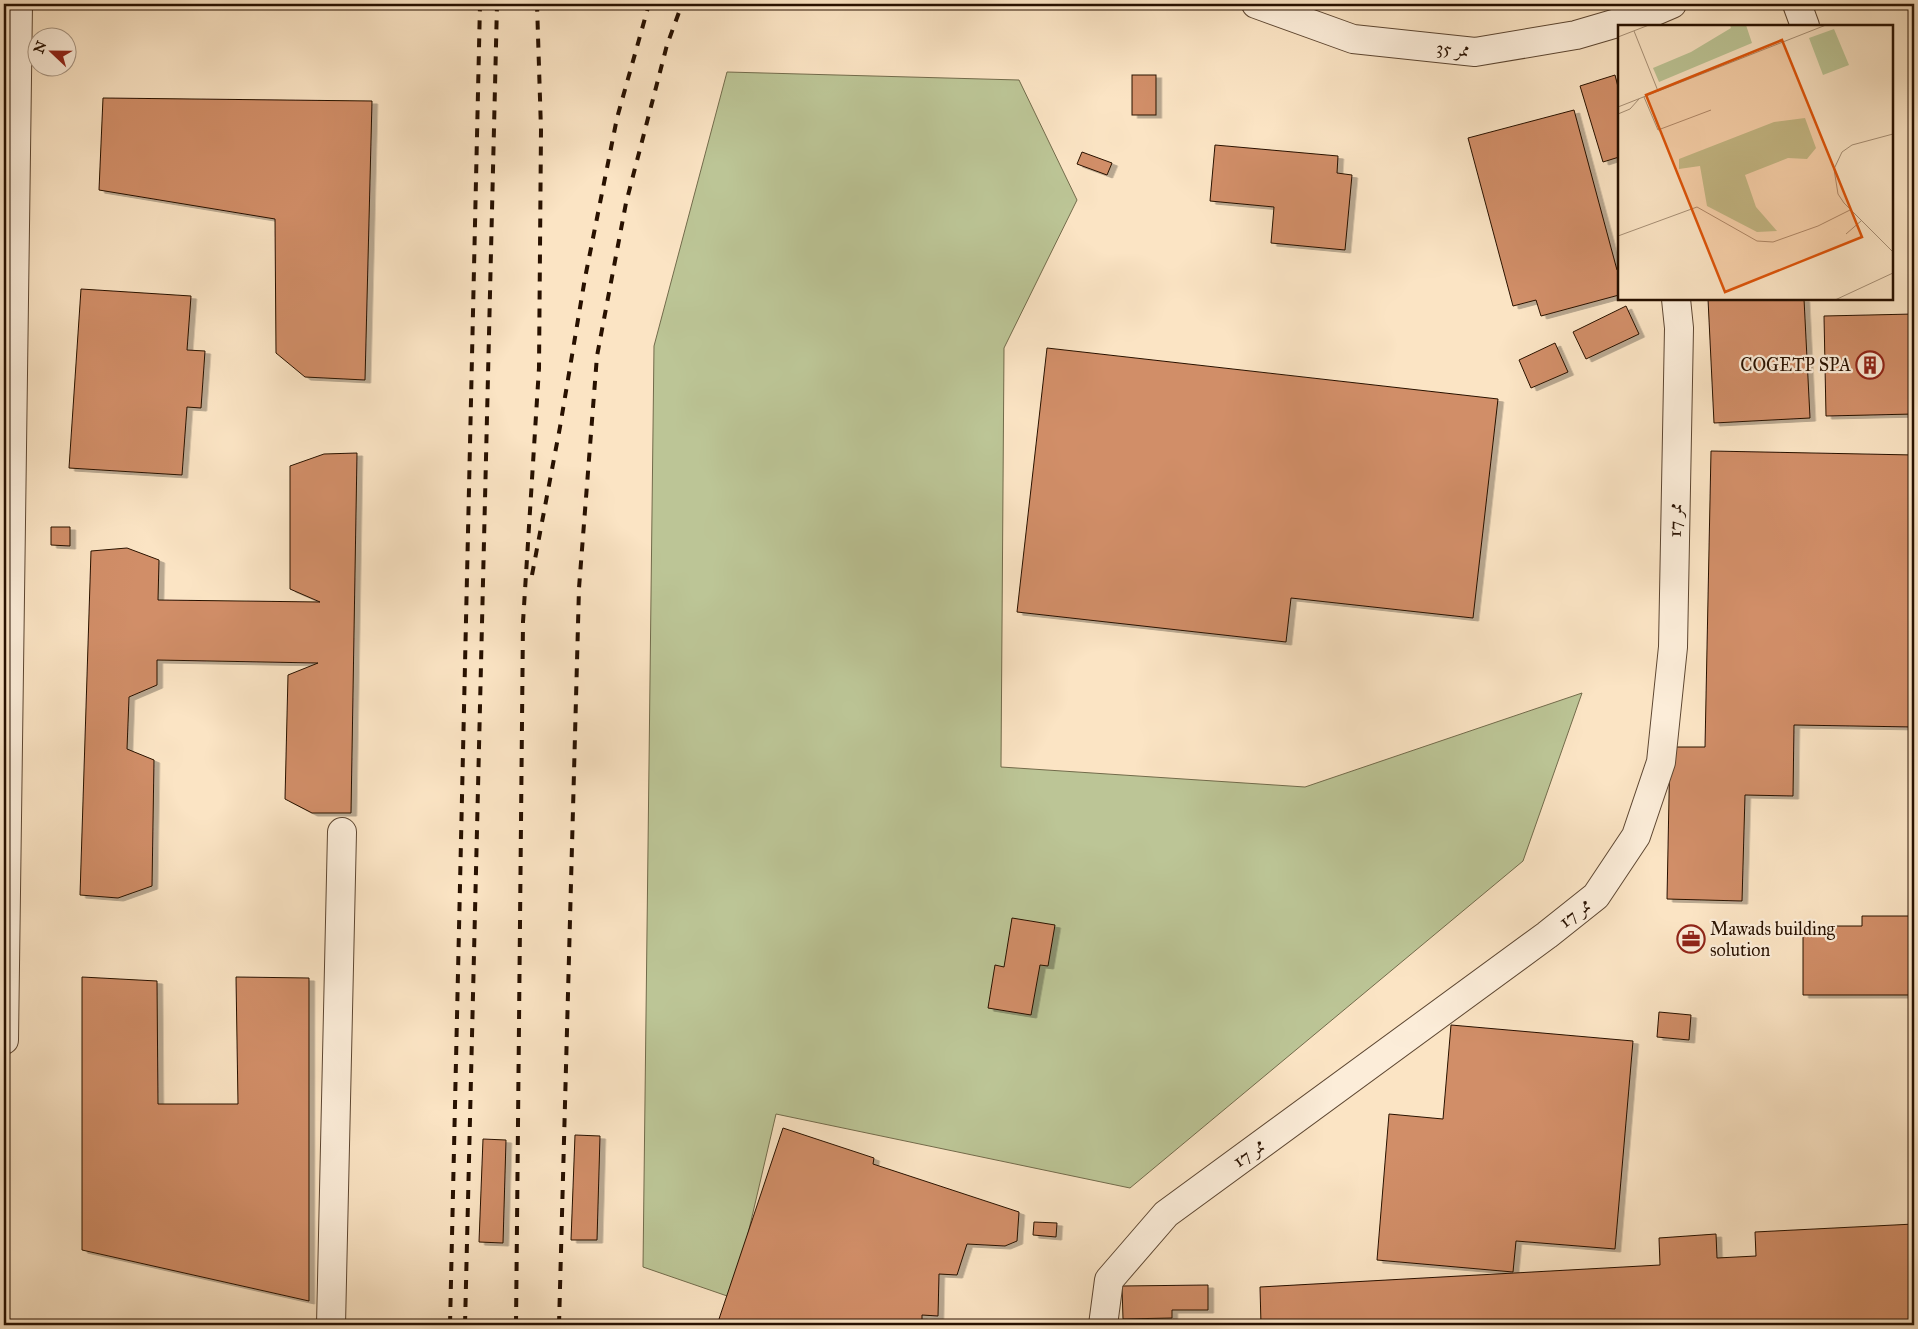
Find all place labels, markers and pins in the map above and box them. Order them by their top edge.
building icon: COGETP SPA [1855,350,1885,380]
place label: COGETP SPA [1740,354,1851,376]
place label: Mawads building solution [1710,918,1836,961]
office icon: Mawads building solution [1676,924,1706,954]

